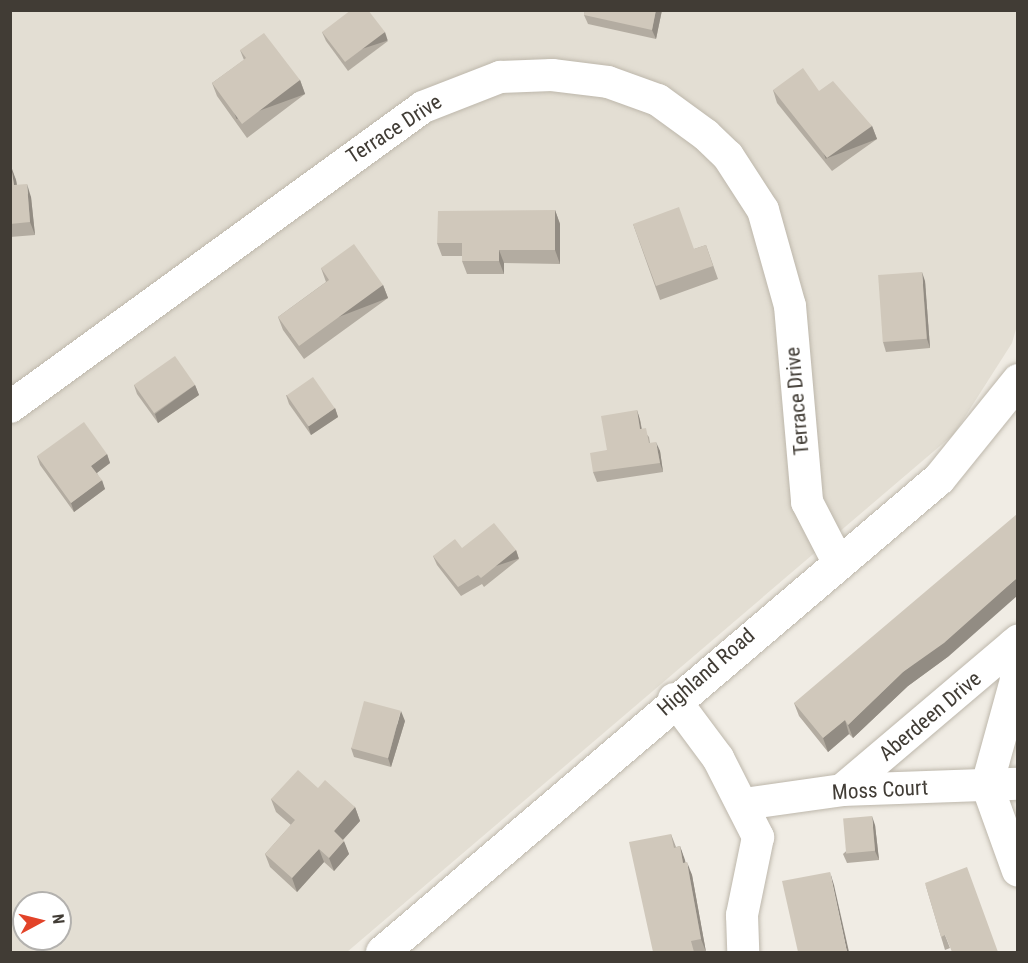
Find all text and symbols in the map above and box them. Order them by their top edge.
street label: Terrace Drive [342,89,446,169]
street label: Terrace Drive [780,346,814,456]
street label: Highland Road [652,623,760,721]
street label: Aberdeen Drive [874,666,986,766]
street label: Moss Court [831,775,929,805]
north arrow [12,891,72,951]
text: N [48,913,68,925]

